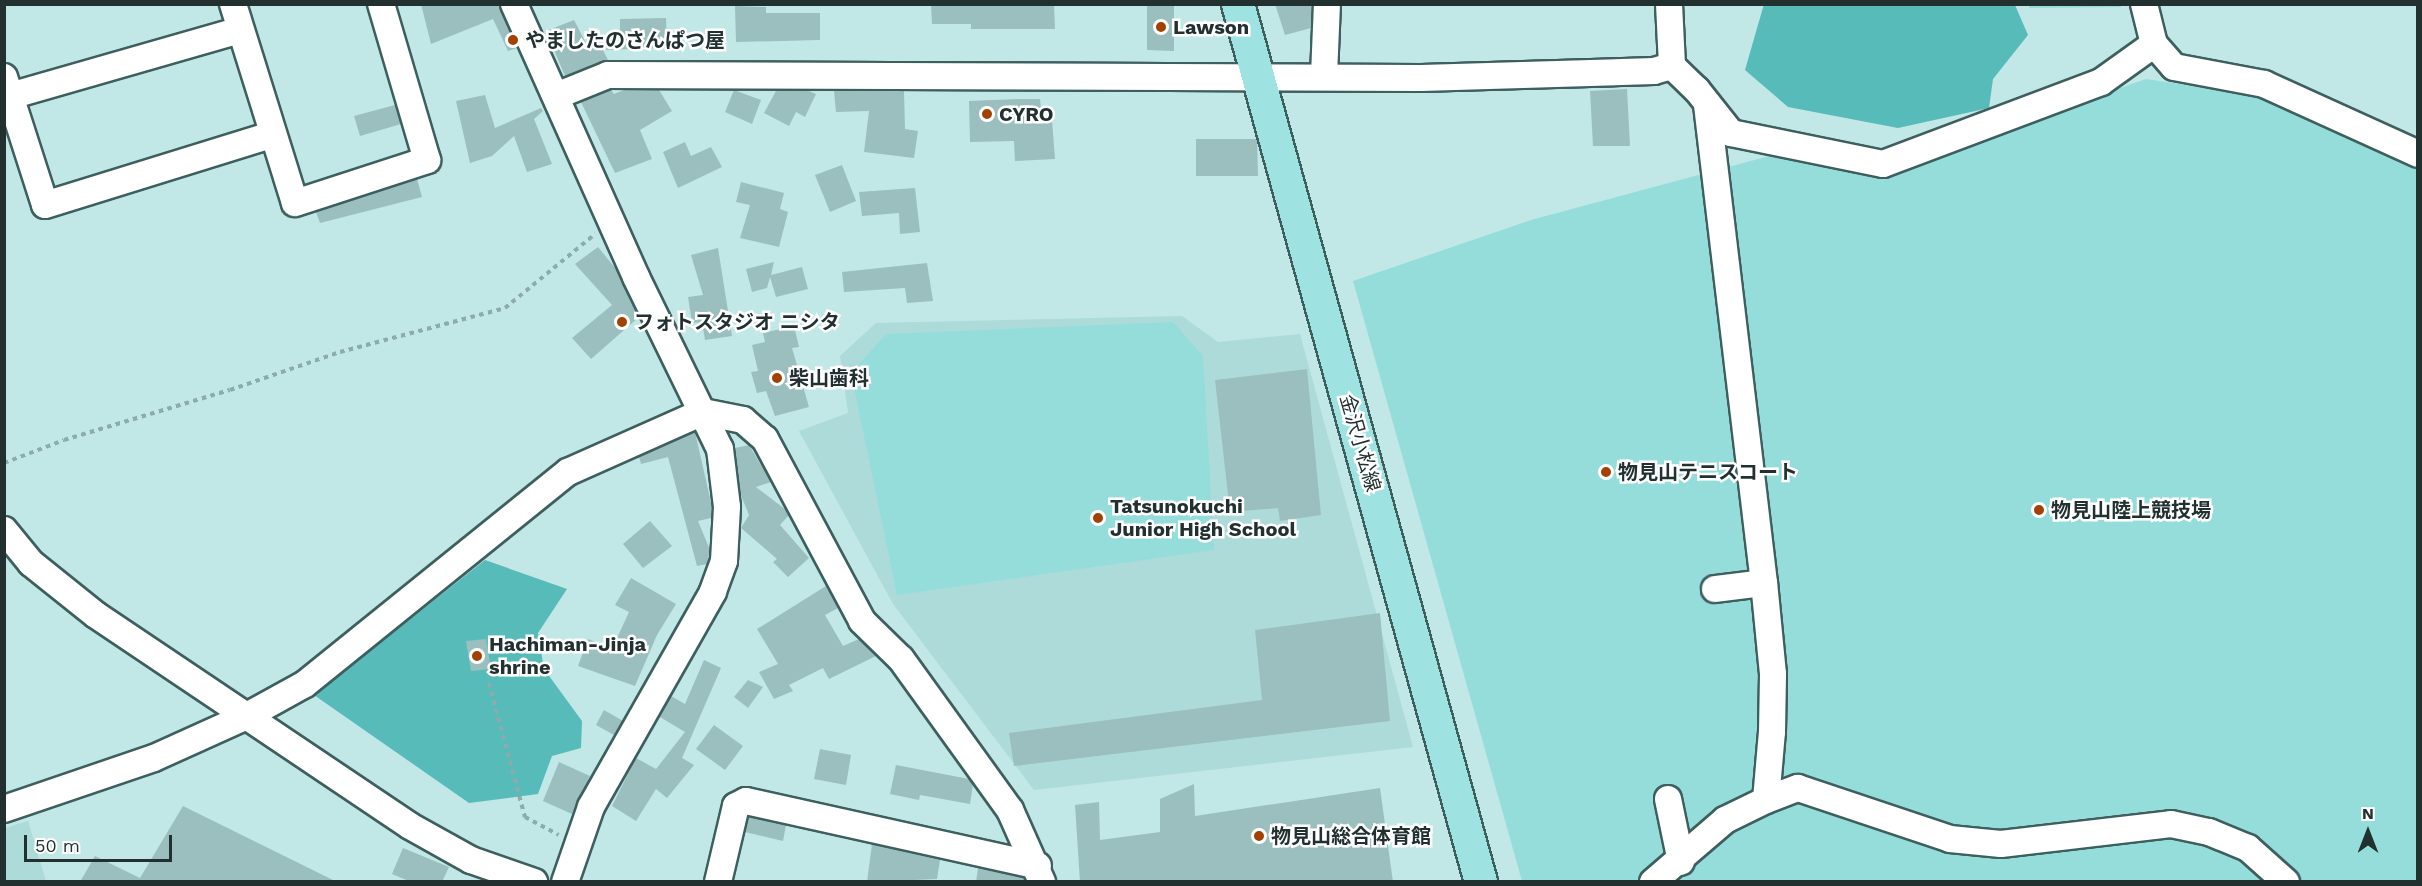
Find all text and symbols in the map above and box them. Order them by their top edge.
place label: Lawson [1173,15,1249,39]
marker: Lawson [1154,20,1168,34]
place label: やましたのさんぱつ屋 [525,28,725,52]
marker: やましたのさんぱつ屋 [506,33,520,47]
place label: CYRO [999,102,1054,126]
marker: CYRO [980,107,994,121]
place label: フォトスタジオ ニシタ [634,310,840,334]
marker: フォトスタジオ ニシタ [615,315,629,329]
place label: 柴山歯科 [789,366,869,390]
marker: 柴山歯科 [770,371,784,385]
street label: 金沢小松線 [1335,392,1385,494]
place label: 物見山テニスコート [1618,460,1798,484]
marker: 物見山テニスコート [1599,465,1613,479]
place label: Tatsunokuchi Junior High School [1110,494,1296,541]
place label: 物見山陸上競技場 [2051,498,2211,522]
marker: 物見山陸上競技場 [2032,503,2046,517]
marker: Tatsunokuchi Junior High School [1091,511,1105,525]
place label: Hachiman-Jinja shrine [489,632,646,679]
marker: Hachiman-Jinja shrine [470,649,484,663]
north arrow [2338,802,2398,862]
text: N [2362,804,2374,823]
scale bar [27,823,176,861]
place label: 物見山総合体育館 [1271,824,1431,848]
marker: 物見山総合体育館 [1252,829,1266,843]
text: 50 m [35,835,80,856]

